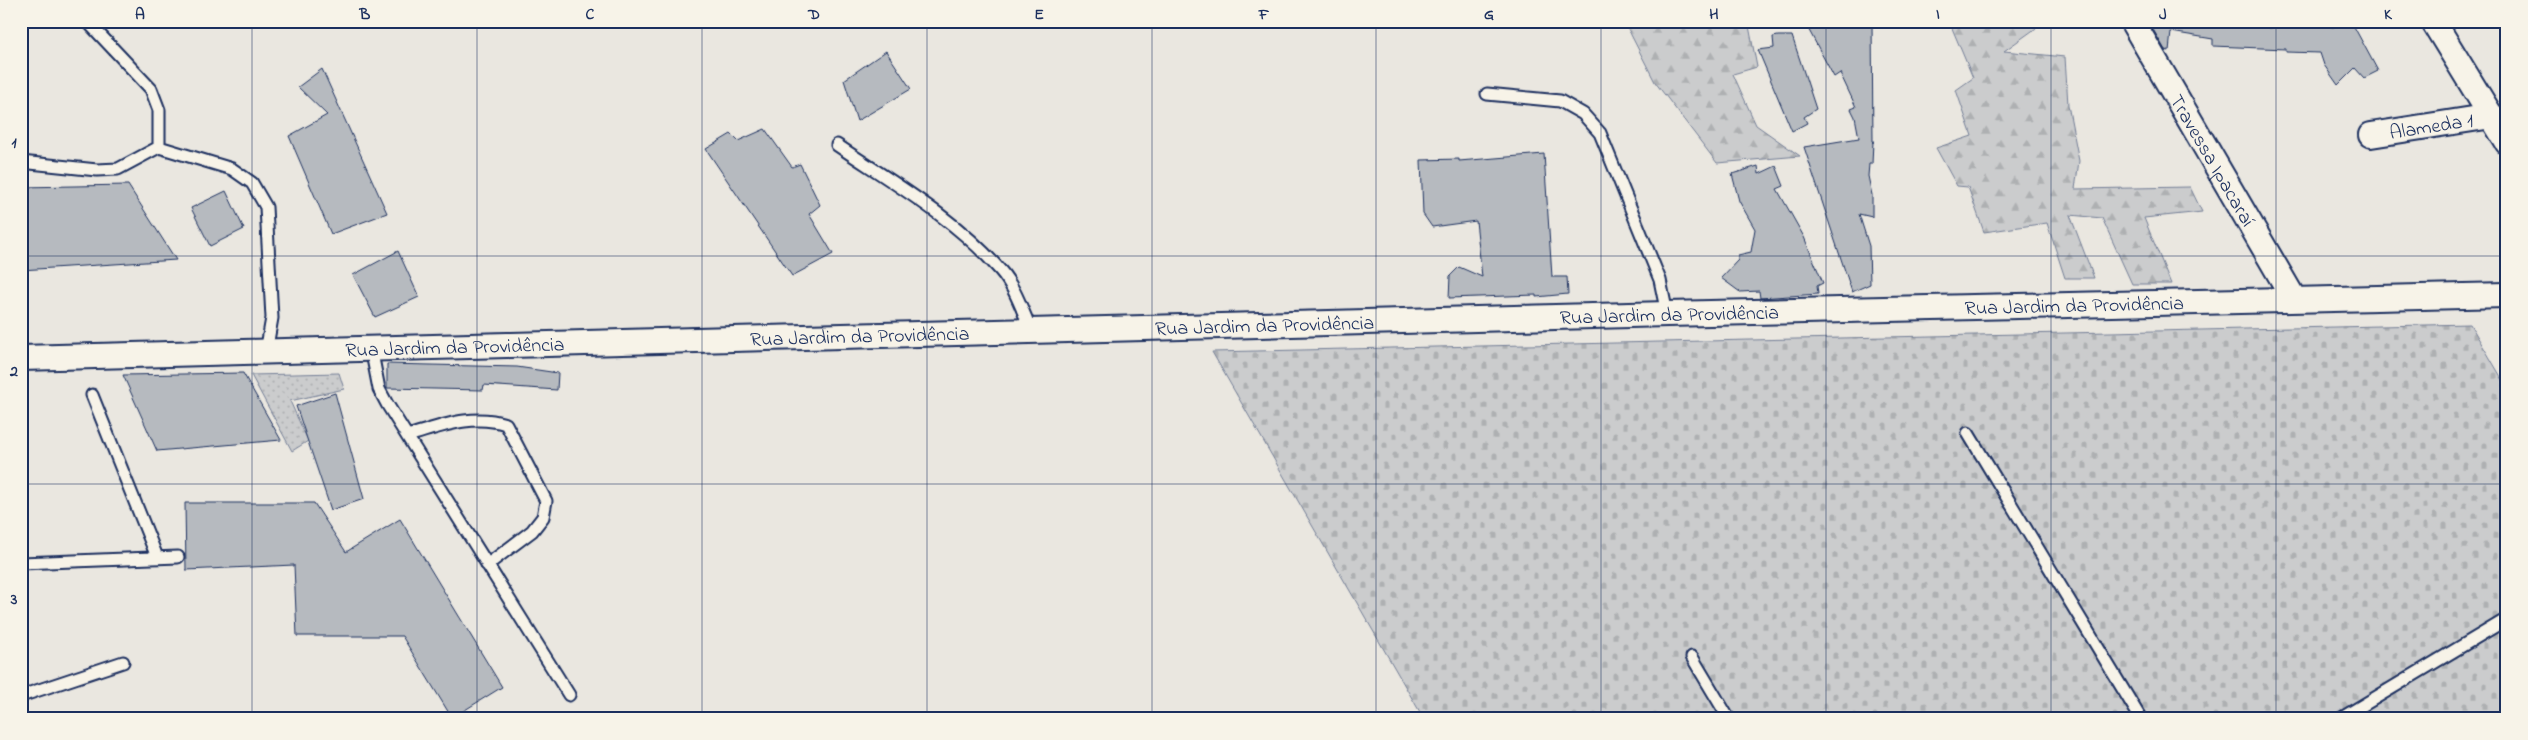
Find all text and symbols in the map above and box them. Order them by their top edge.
text: A [135,3,145,27]
text: B [359,3,371,27]
text: C [586,3,595,27]
text: D [807,3,820,27]
text: E [1034,3,1044,27]
text: F [1258,3,1270,27]
text: G [1484,3,1494,27]
text: H [1709,3,1719,27]
text: I [1936,3,1940,27]
text: J [2159,3,2167,27]
text: K [2384,3,2393,27]
street label: Travessa Ipacaraí [2161,90,2261,233]
street label: Alameda 1 [2388,107,2476,149]
text: 1 [11,131,17,155]
street label: Rua Jardim da Providência [1964,290,2184,324]
street label: Rua Jardim da Providência [1560,299,1779,334]
street label: Rua Jardim da Providência [1155,310,1375,345]
street label: Rua Jardim da Providência [750,321,970,356]
street label: Rua Jardim da Providência [345,331,565,366]
text: 2 [9,360,18,384]
text: 3 [10,588,18,612]

